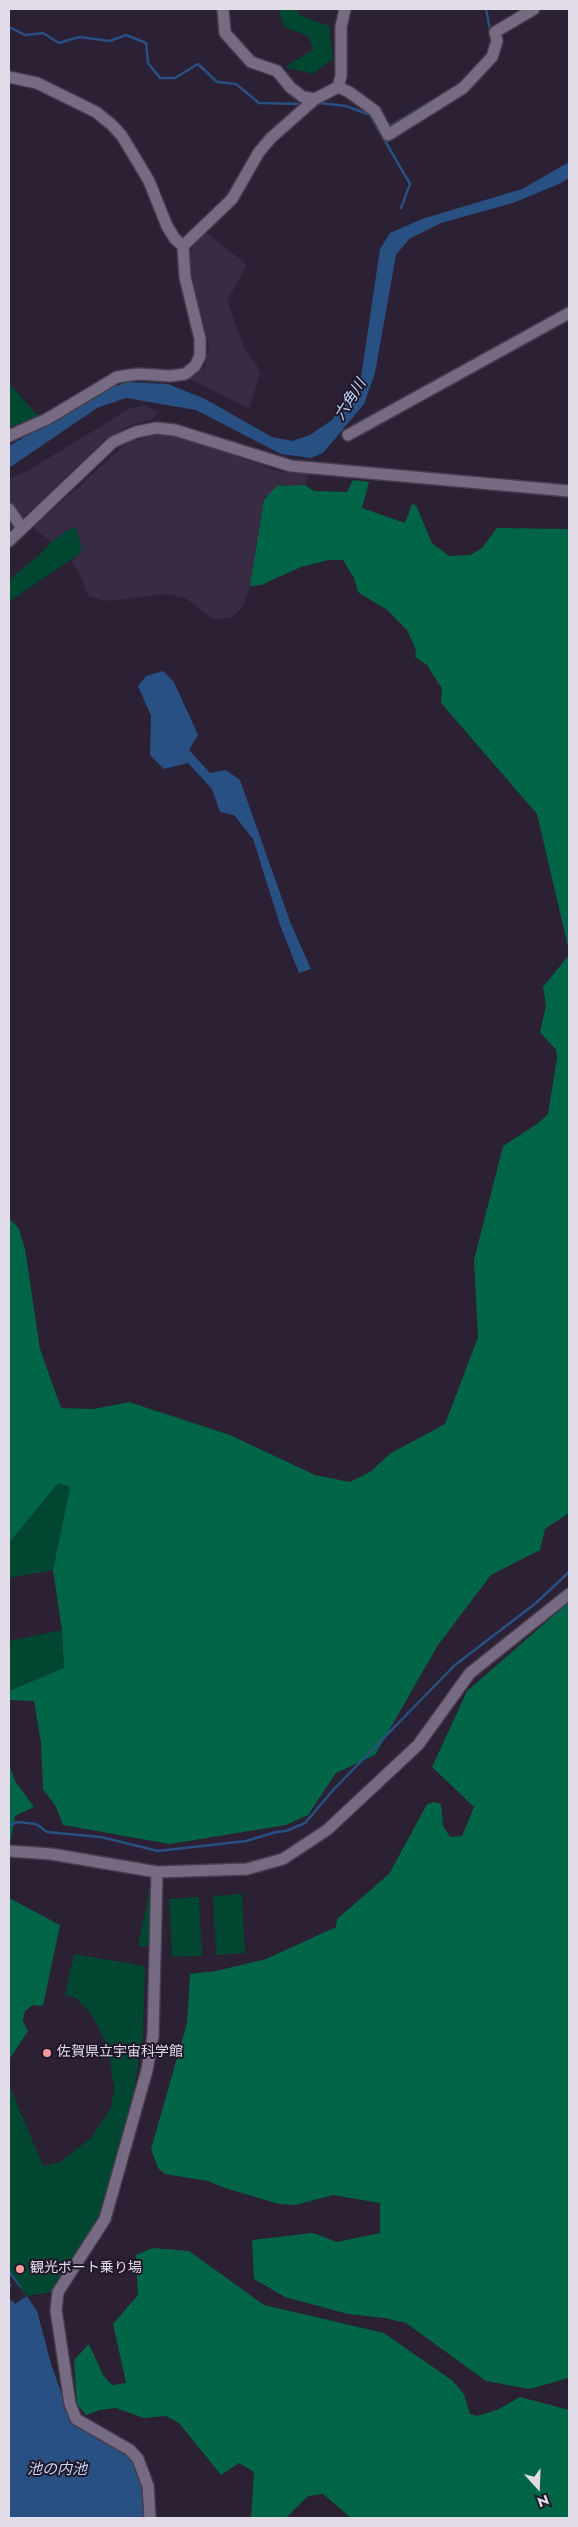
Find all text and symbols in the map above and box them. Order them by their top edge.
water label: 六角川 [331,376,371,424]
place label: 佐賀県立宇宙科学館 [57,2045,183,2061]
marker: 佐賀県立宇宙科学館 [41,2047,53,2059]
place label: 観光ボート乗り場 [30,2261,142,2277]
marker: 観光ボート乗り場 [14,2263,26,2275]
water label: 池の内池 [27,2461,87,2479]
north arrow [513,2462,563,2512]
text: N [534,2490,552,2512]

